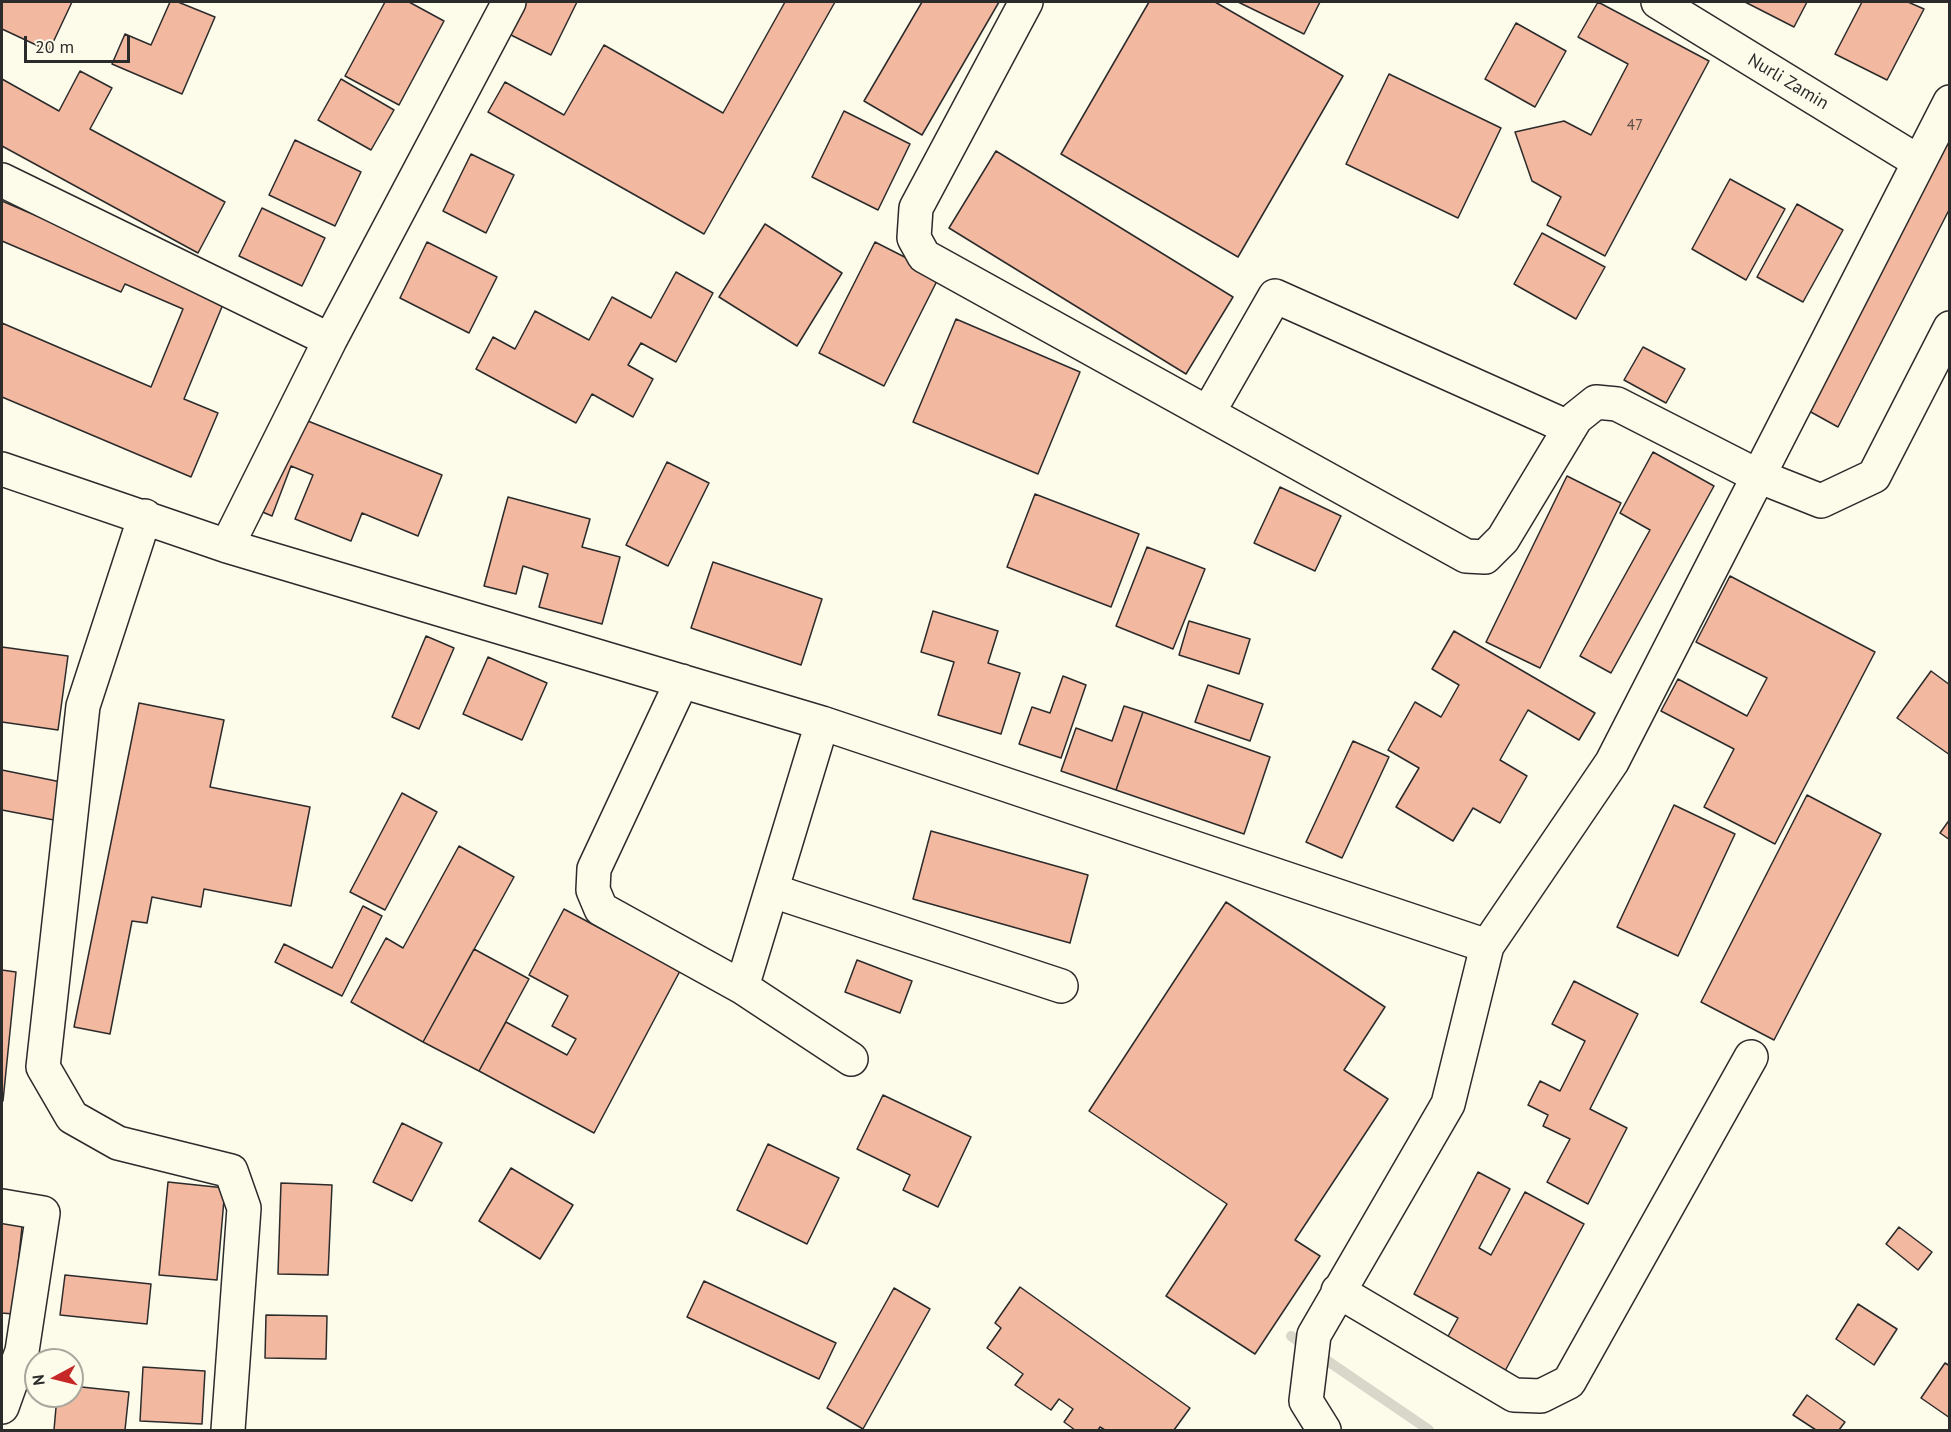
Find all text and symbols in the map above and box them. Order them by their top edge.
scale bar [27,24,134,62]
text: 20 m [35,35,74,58]
street label: Nurli Zamin [1744,49,1832,115]
house number: 47 [1627,117,1643,135]
north arrow [24,1348,84,1408]
text: N [28,1374,49,1386]

